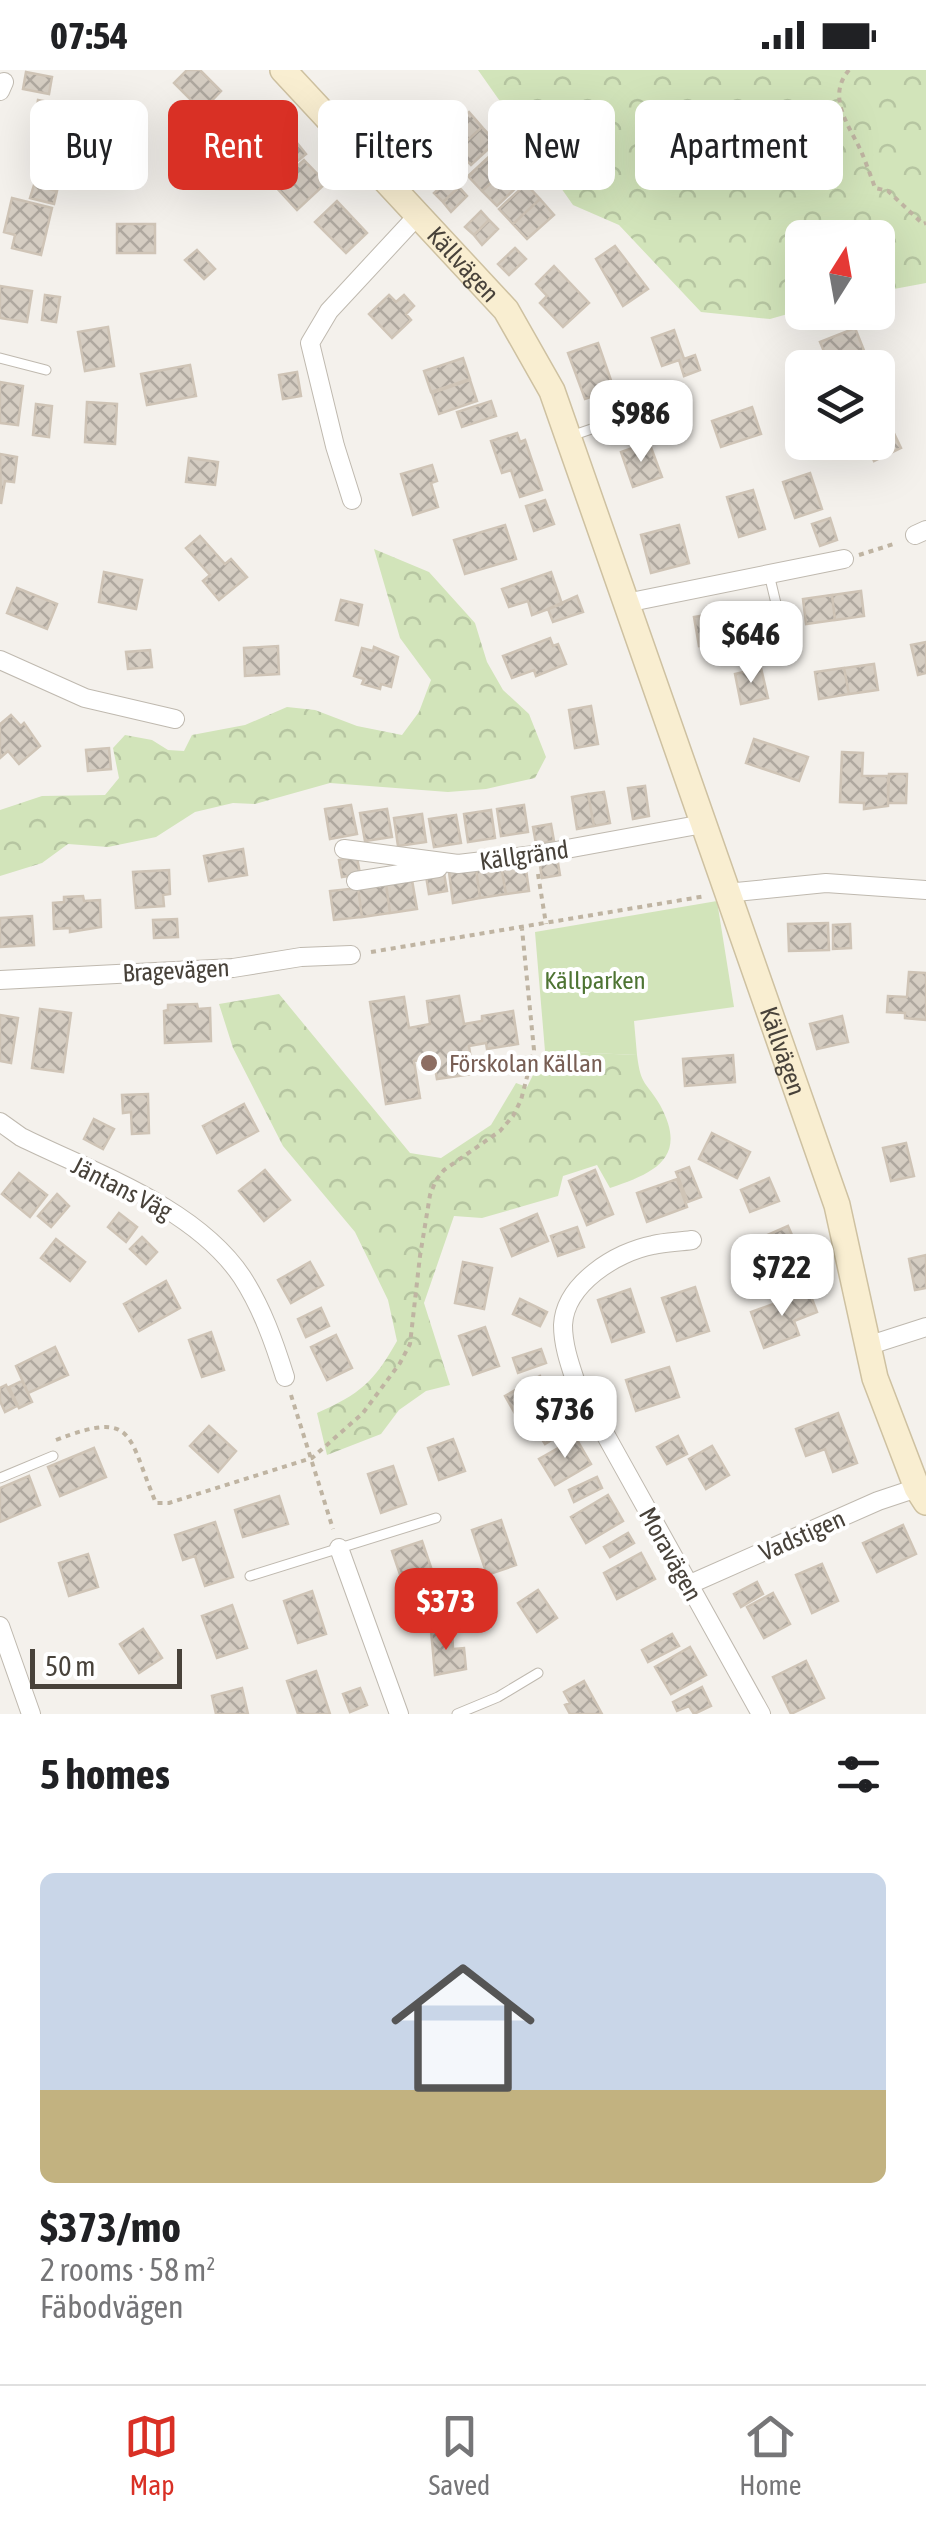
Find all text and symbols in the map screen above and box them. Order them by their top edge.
text: 07:54 [50,14,128,57]
chip: Buy [30,100,148,190]
chip: Rent [168,100,298,190]
chip: Filters [318,100,468,190]
chip: New [488,100,615,190]
chip: Apartment [635,100,843,190]
north arrow [785,220,895,330]
map controls [785,220,895,460]
street label: Källvägen [422,221,505,307]
button: layers [785,350,895,460]
pin: $986 [582,380,700,465]
text: $986 [612,394,670,431]
pin: $646 [692,601,810,686]
text: $646 [722,615,780,652]
street label: Källgränd [478,835,570,875]
street label: Bragevägen [122,953,230,987]
park label: Källparken [544,966,646,994]
street label: Källvägen [755,1003,811,1099]
place label: Förskolan Källan [449,1049,603,1077]
marker: Förskolan Källan [418,1052,440,1074]
street label: Jäntans Väg [67,1151,177,1225]
pin: $722 [723,1234,841,1319]
text: $722 [753,1248,811,1285]
pin: $736 [506,1376,624,1461]
text: $736 [536,1390,594,1427]
street label: Moravägen [634,1502,708,1606]
street label: Vadstigen [755,1504,849,1566]
pin: $373 [387,1568,505,1653]
text: $373 [417,1582,475,1619]
scale bar [30,1644,182,1688]
text: 50 m [45,1650,95,1682]
icon: filters [831,1747,886,1802]
text: 5 homes [40,1750,170,1798]
icon: home [373,1938,553,2118]
text: $373/mo [40,2203,181,2251]
text: 2 rooms · 58 m² [40,2251,215,2288]
text: Fäbodvägen [40,2288,183,2325]
tab: Map [124,2409,179,2501]
tab: Saved [428,2409,490,2501]
tab: Home [739,2409,802,2501]

